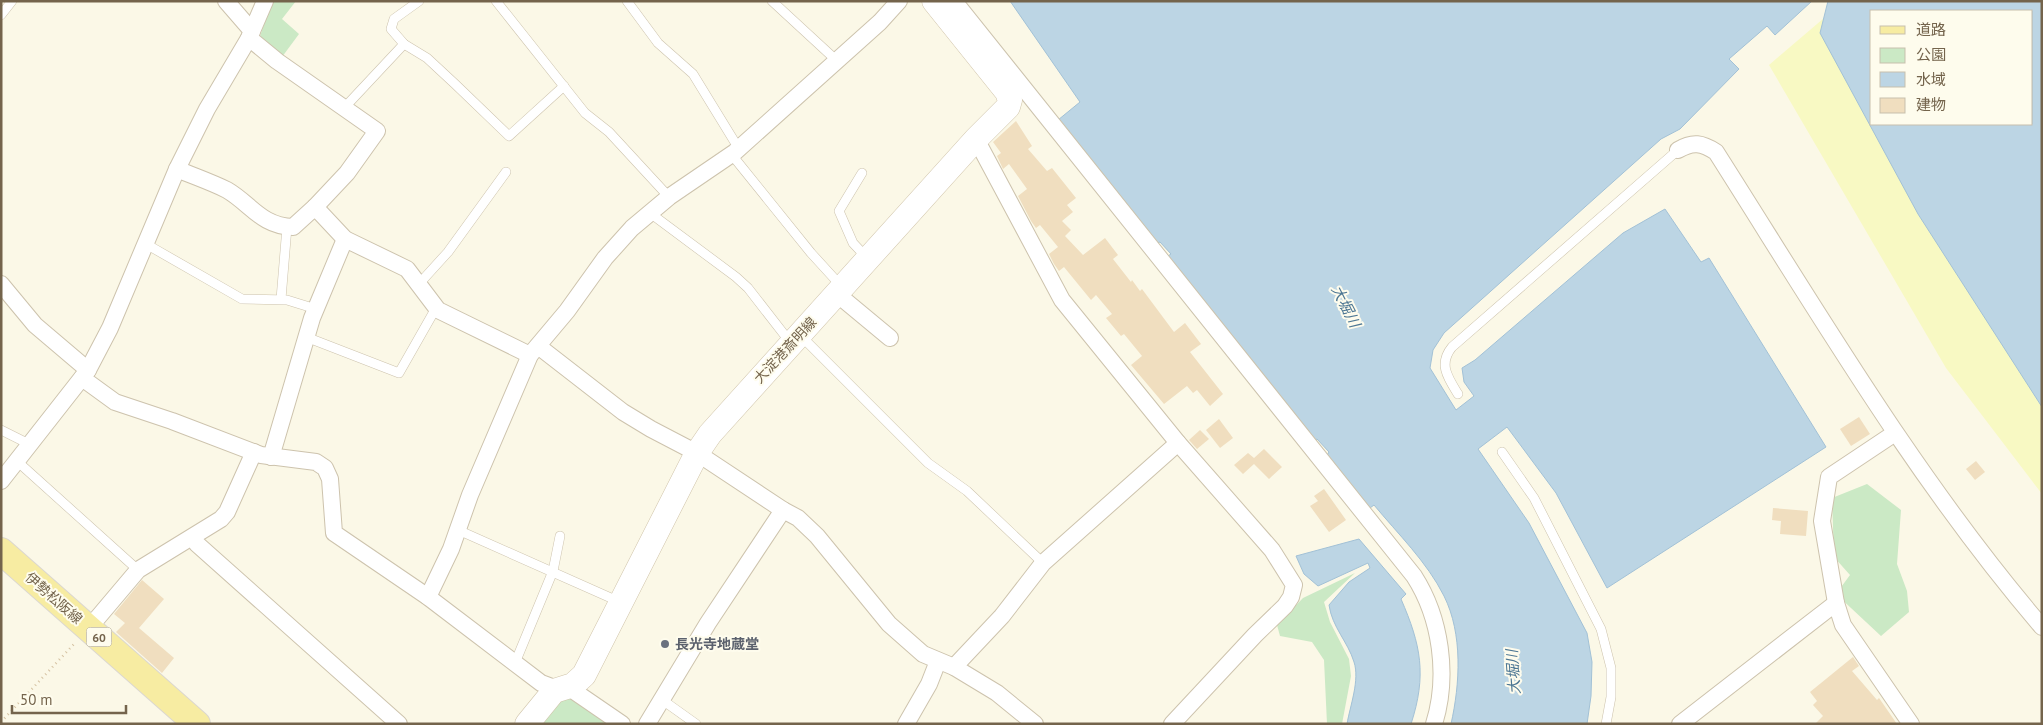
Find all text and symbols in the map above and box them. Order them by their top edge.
legend [1870,10,2033,125]
text: 道路 [1916,20,1946,39]
text: 公園 [1916,45,1946,64]
text: 水域 [1916,70,1946,89]
text: 建物 [1916,95,1946,114]
water label: 大堀川 [1327,282,1366,332]
street label: 大淀港斎明線 [750,313,820,387]
street label: 伊勢松阪線 [22,568,86,628]
road number: 60 [86,628,112,646]
place label: 長光寺地蔵堂 [675,635,759,653]
marker: 長光寺地蔵堂 [659,638,671,650]
water label: 大堀川 [1502,647,1524,695]
scale bar [12,682,126,714]
text: 50 m [20,690,53,709]

